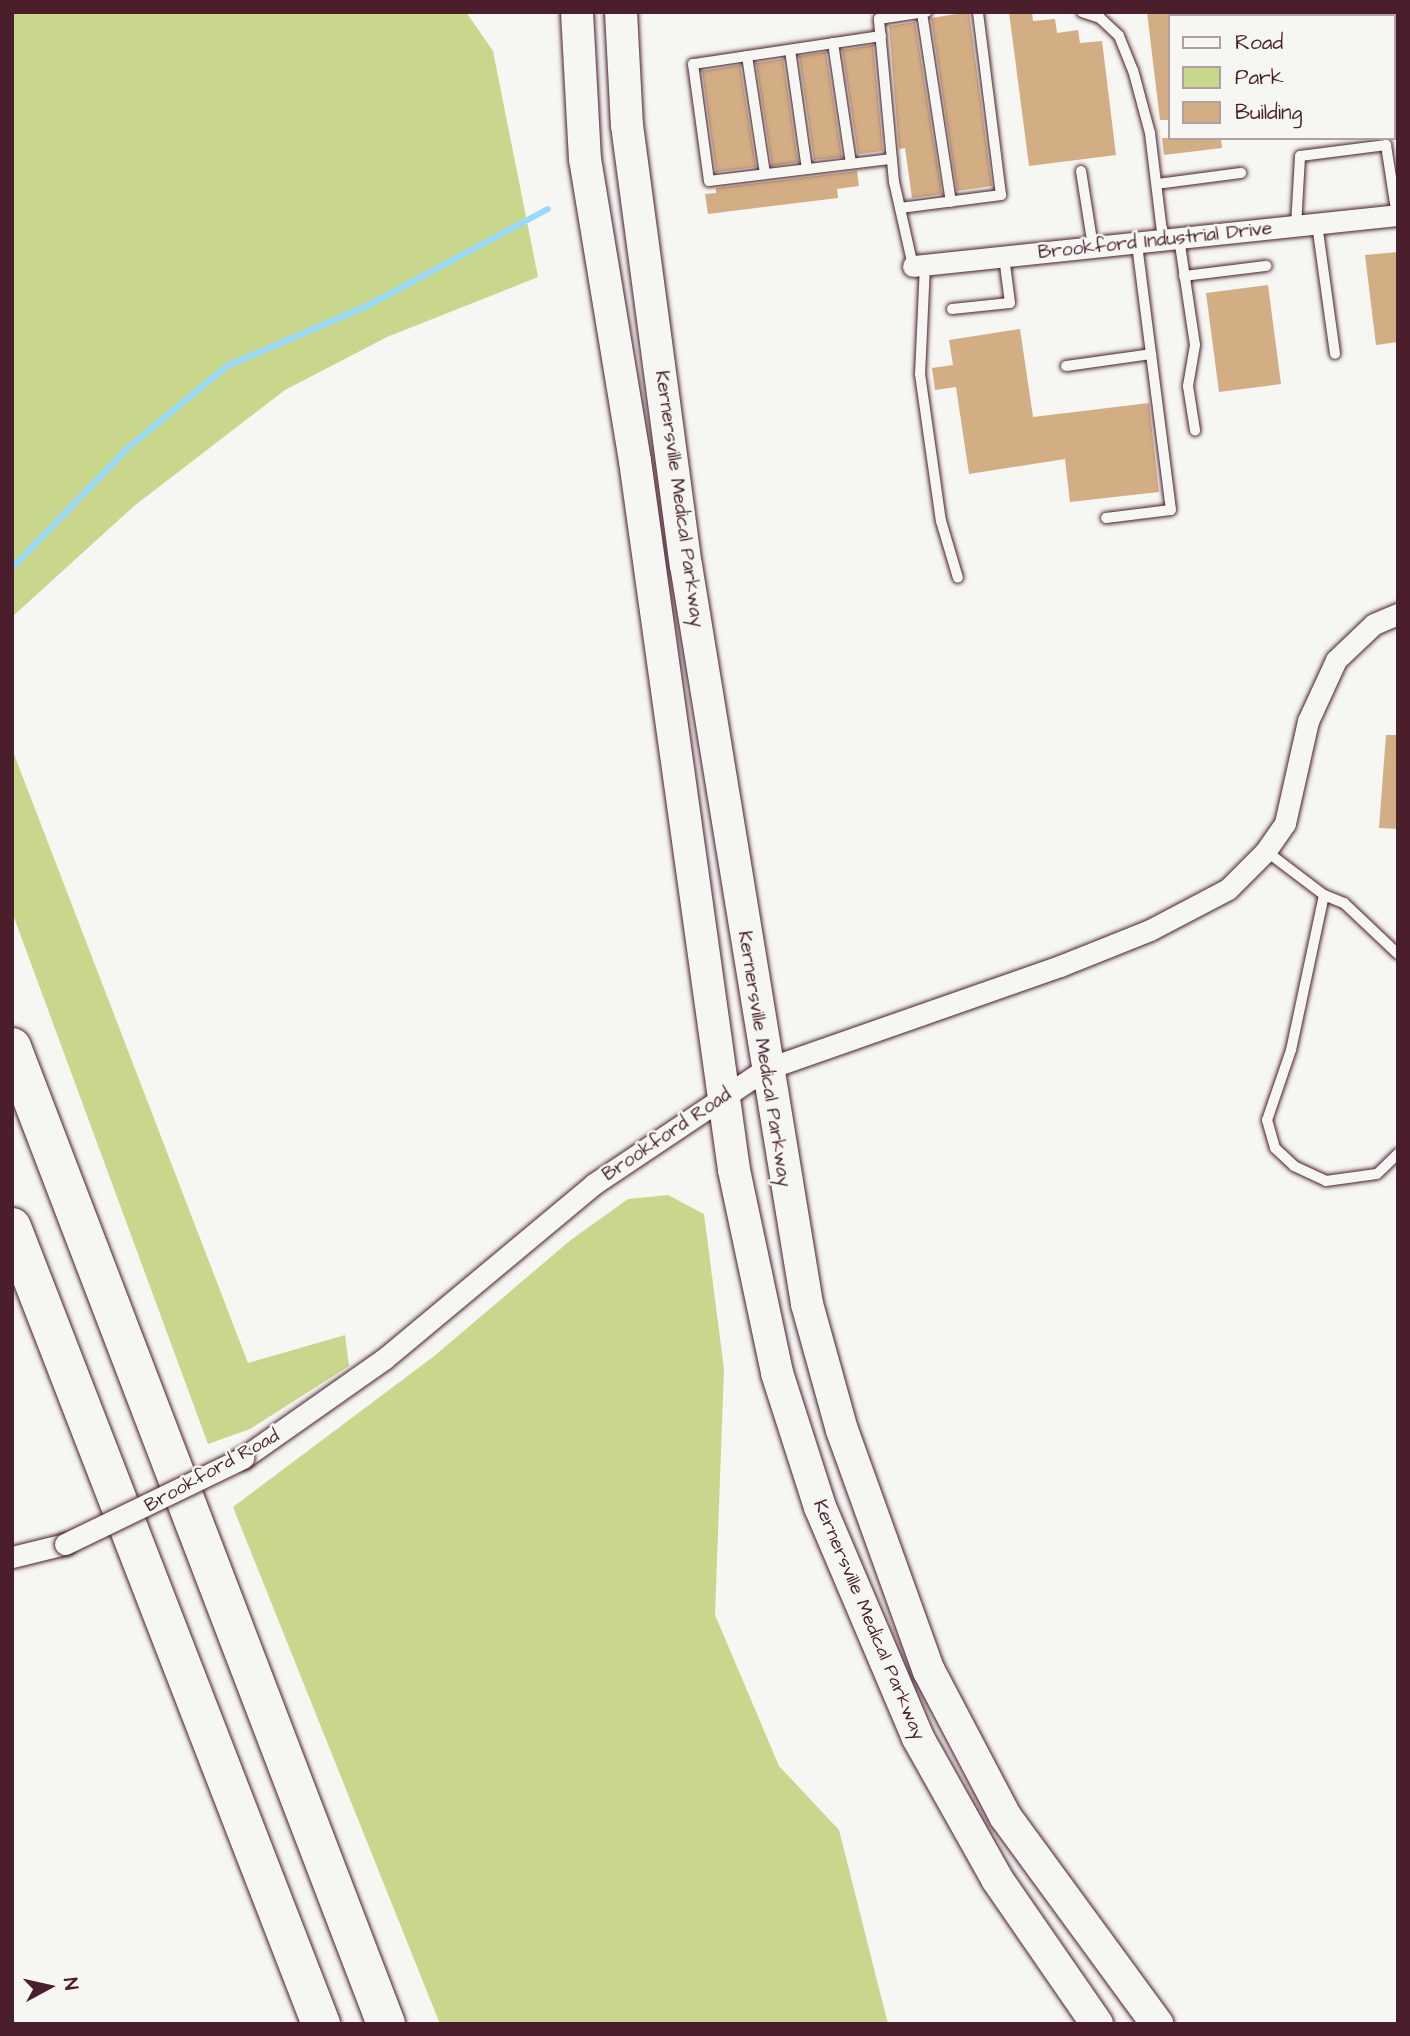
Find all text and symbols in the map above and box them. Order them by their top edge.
legend [1168,14,1396,140]
text: Road [1235,28,1283,57]
text: Park [1235,63,1284,92]
text: Building [1235,98,1302,127]
street label: Brookford Industrial Drive [1037,217,1273,265]
street label: Kernersville Medical Parkway [650,369,708,629]
street label: Kernersville Medical Parkway [732,929,796,1189]
street label: Brookford Road [598,1083,736,1187]
street label: Brookford Road [141,1425,283,1517]
street label: Kernersville Medical Parkway [808,1496,930,1744]
north arrow [14,1952,84,2022]
text: N [56,1976,84,1992]

